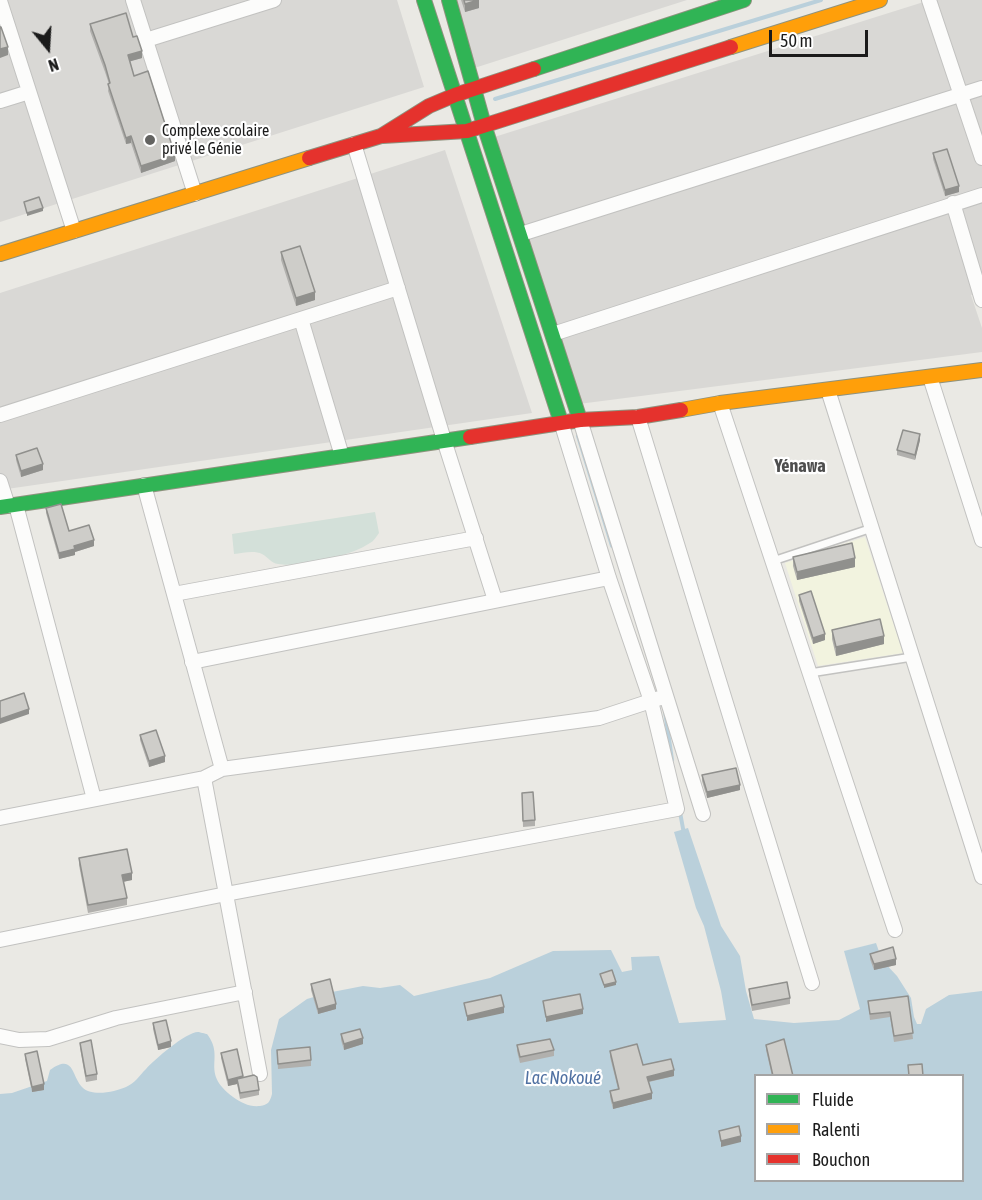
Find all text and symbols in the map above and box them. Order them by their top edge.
north arrow [18,18,78,78]
scale bar [772,18,871,56]
text: 50 m [780,30,812,51]
text: N [46,55,61,75]
place label: Complexe scolaire privé le Génie [162,121,269,159]
marker: Complexe scolaire privé le Génie [143,133,157,147]
district label: Yénawa [774,455,826,477]
water label: Lac Nokoué [525,1067,601,1089]
legend [754,1074,964,1182]
text: Fluide [812,1089,854,1110]
text: Ralenti [812,1119,860,1140]
text: Bouchon [812,1149,870,1170]

